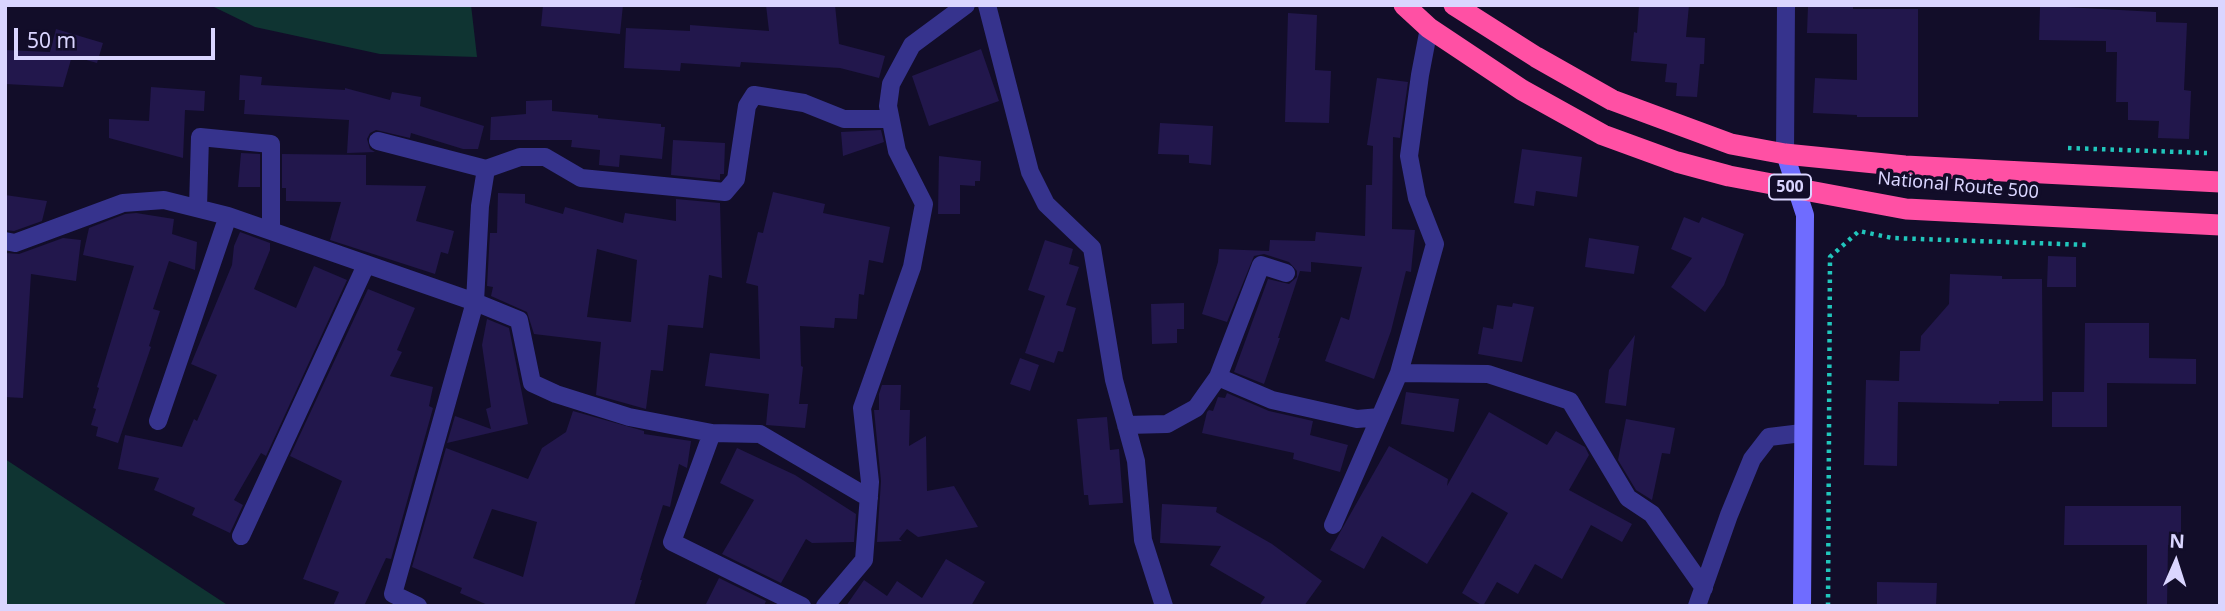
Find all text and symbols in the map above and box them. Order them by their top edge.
scale bar [18,14,219,58]
text: 50 m [27,26,76,54]
street label: National Route 500 [1876,168,2040,204]
road number: 500 [1769,174,1811,200]
north arrow [2141,527,2211,597]
text: N [2169,528,2185,554]

